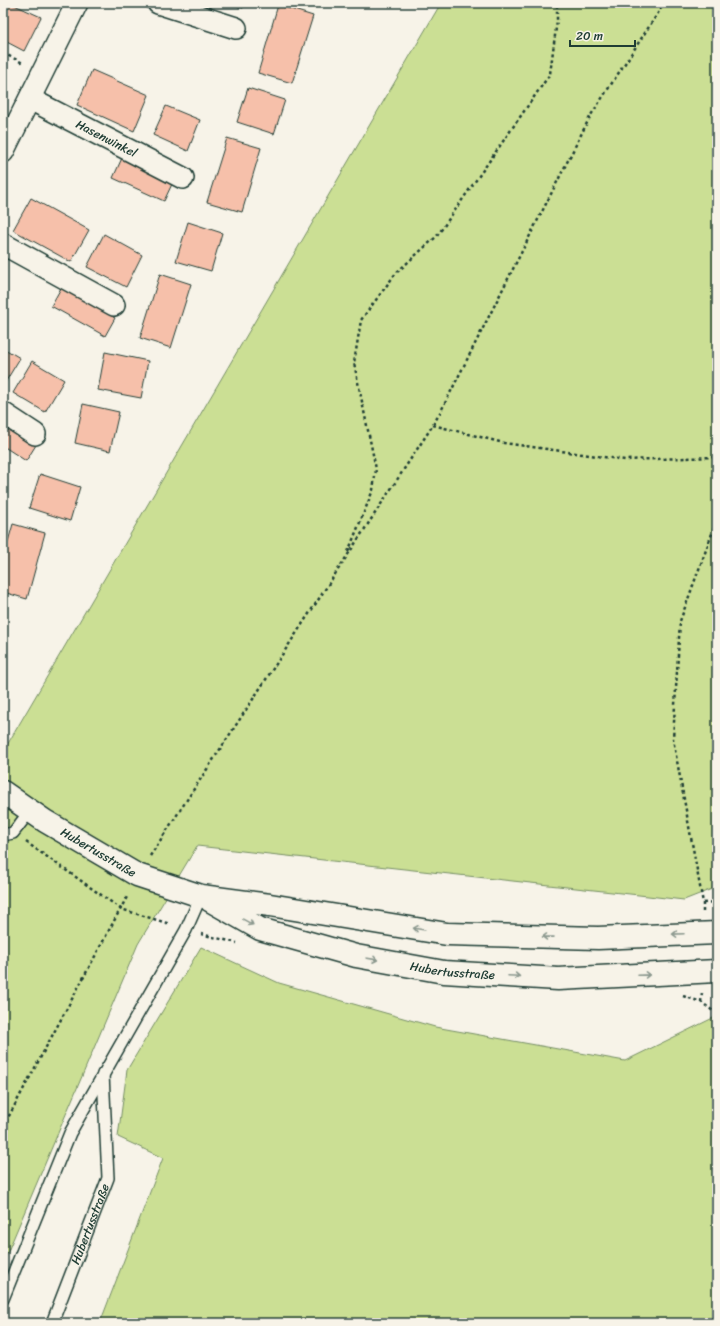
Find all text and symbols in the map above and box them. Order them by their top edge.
scale bar [570,22,635,48]
text: 20 m [576,25,603,47]
street label: Hasenwinkel [72,113,142,164]
street label: Hubertusstraße [56,821,141,883]
one-way arrow [241,918,253,926]
one-way arrow [412,925,425,933]
one-way arrow [672,931,685,938]
one-way arrow [542,933,555,940]
one-way arrow [365,955,378,963]
street label: Hubertusstraße [408,955,496,986]
one-way arrow [637,971,650,979]
one-way arrow [507,973,520,980]
street label: Hubertusstraße [65,1180,116,1268]

